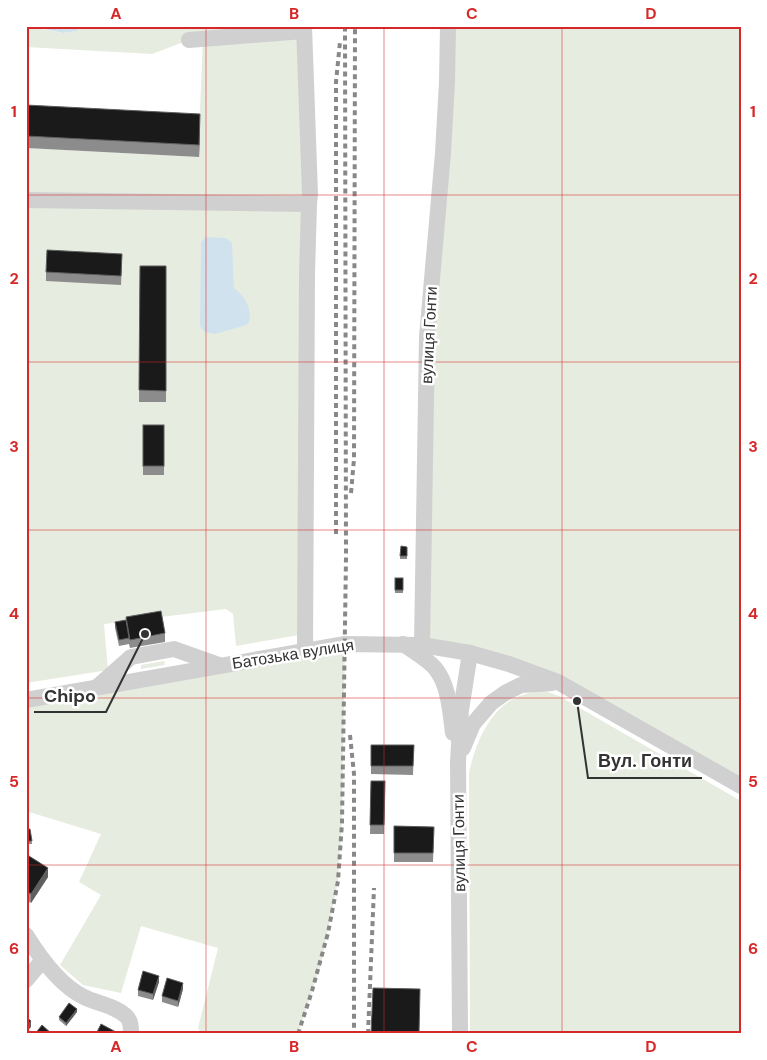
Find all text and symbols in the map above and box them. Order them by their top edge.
text: A [110,3,122,24]
text: B [289,3,299,24]
text: C [466,3,478,24]
text: D [645,3,657,24]
text: 1 [11,101,17,122]
text: 1 [750,101,756,122]
text: 2 [9,268,19,289]
text: 2 [748,268,758,289]
street label: вулиця Гонти [416,286,442,384]
text: 3 [9,436,19,457]
text: 3 [748,436,758,457]
text: 4 [9,603,19,624]
text: 4 [748,603,758,624]
street label: Батозька вулиця [231,634,355,674]
callout: Chipo [34,679,106,712]
text: Chipo [44,684,96,708]
callout: Вул. Гонти [588,745,702,778]
text: Вул. Гонти [598,749,692,773]
text: 5 [9,771,19,792]
text: 5 [748,771,758,792]
street label: вулиця Гонти [448,794,470,892]
text: 6 [9,938,19,959]
text: 6 [748,938,758,959]
text: A [110,1036,122,1057]
text: B [289,1036,299,1057]
text: C [466,1036,478,1057]
text: D [645,1036,657,1057]

